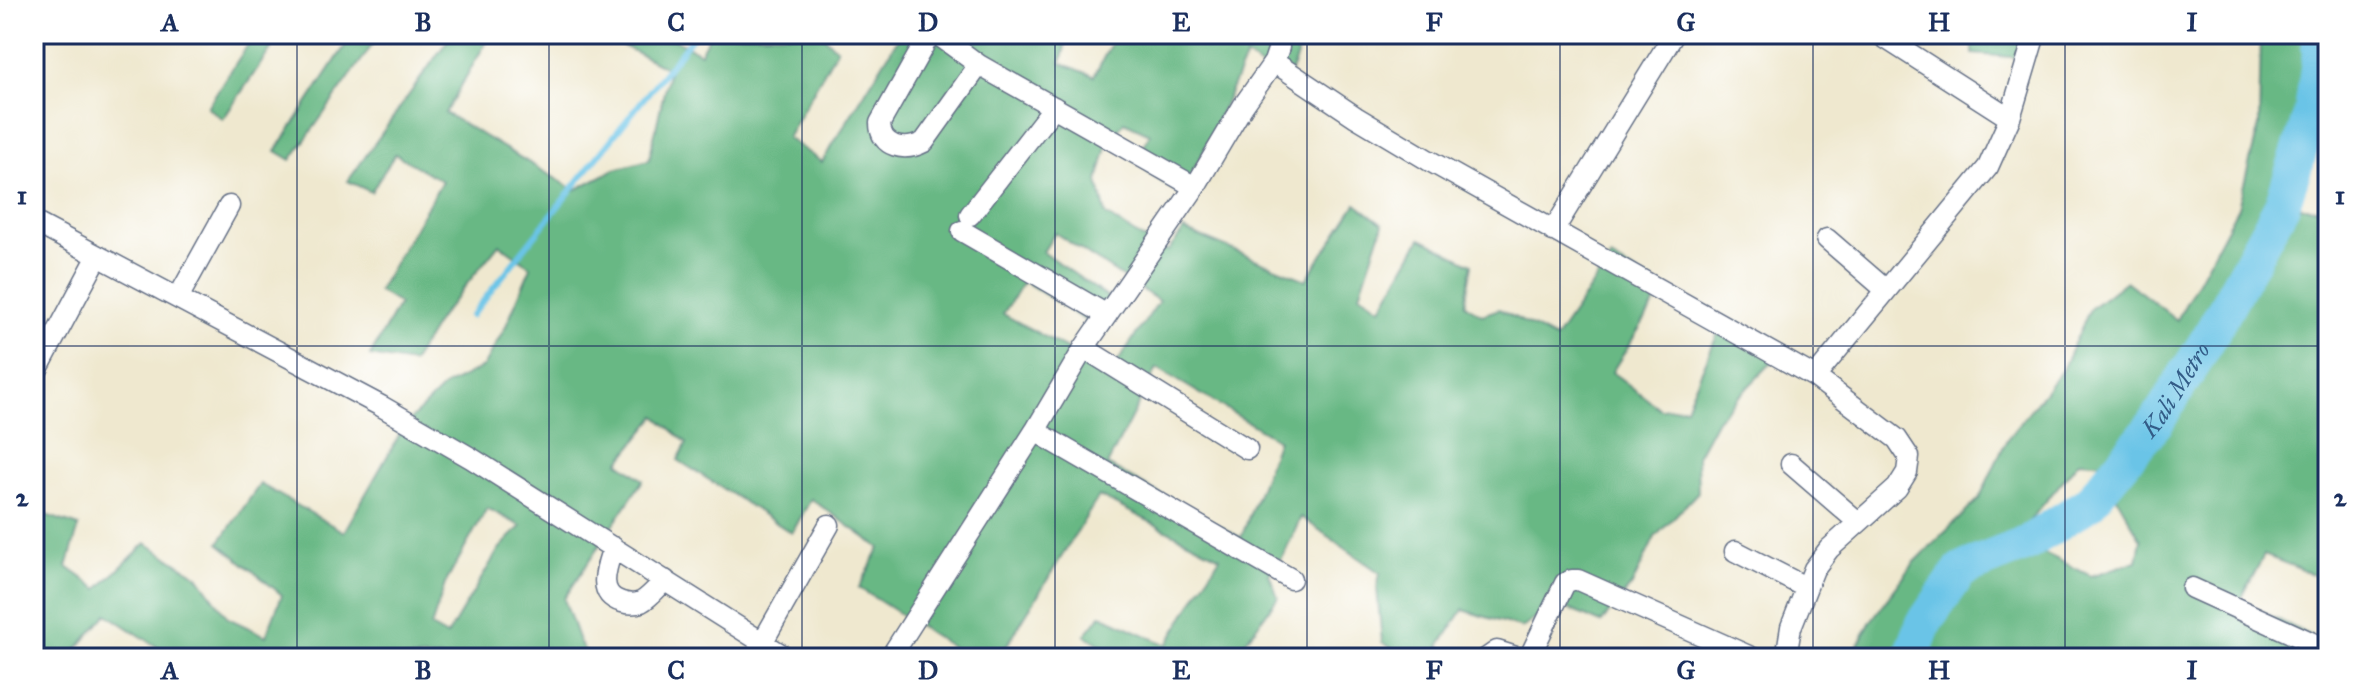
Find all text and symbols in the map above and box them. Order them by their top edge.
text: A [159,6,179,38]
text: B [414,6,432,38]
text: C [667,6,685,38]
text: D [918,6,938,38]
text: E [1172,6,1191,38]
text: F [1426,6,1443,38]
text: G [1676,6,1696,38]
text: H [1928,6,1951,38]
text: I [2186,6,2198,38]
text: 1 [17,179,27,211]
text: 1 [2335,179,2345,211]
water label: Kali Metro [2134,337,2217,444]
text: 2 [16,481,30,513]
text: 2 [2334,481,2348,513]
text: A [159,654,179,686]
text: B [414,654,432,686]
text: C [667,654,685,686]
text: D [918,654,938,686]
text: E [1172,654,1191,686]
text: F [1426,654,1443,686]
text: G [1676,654,1696,686]
text: H [1928,654,1951,686]
text: I [2186,654,2198,686]

